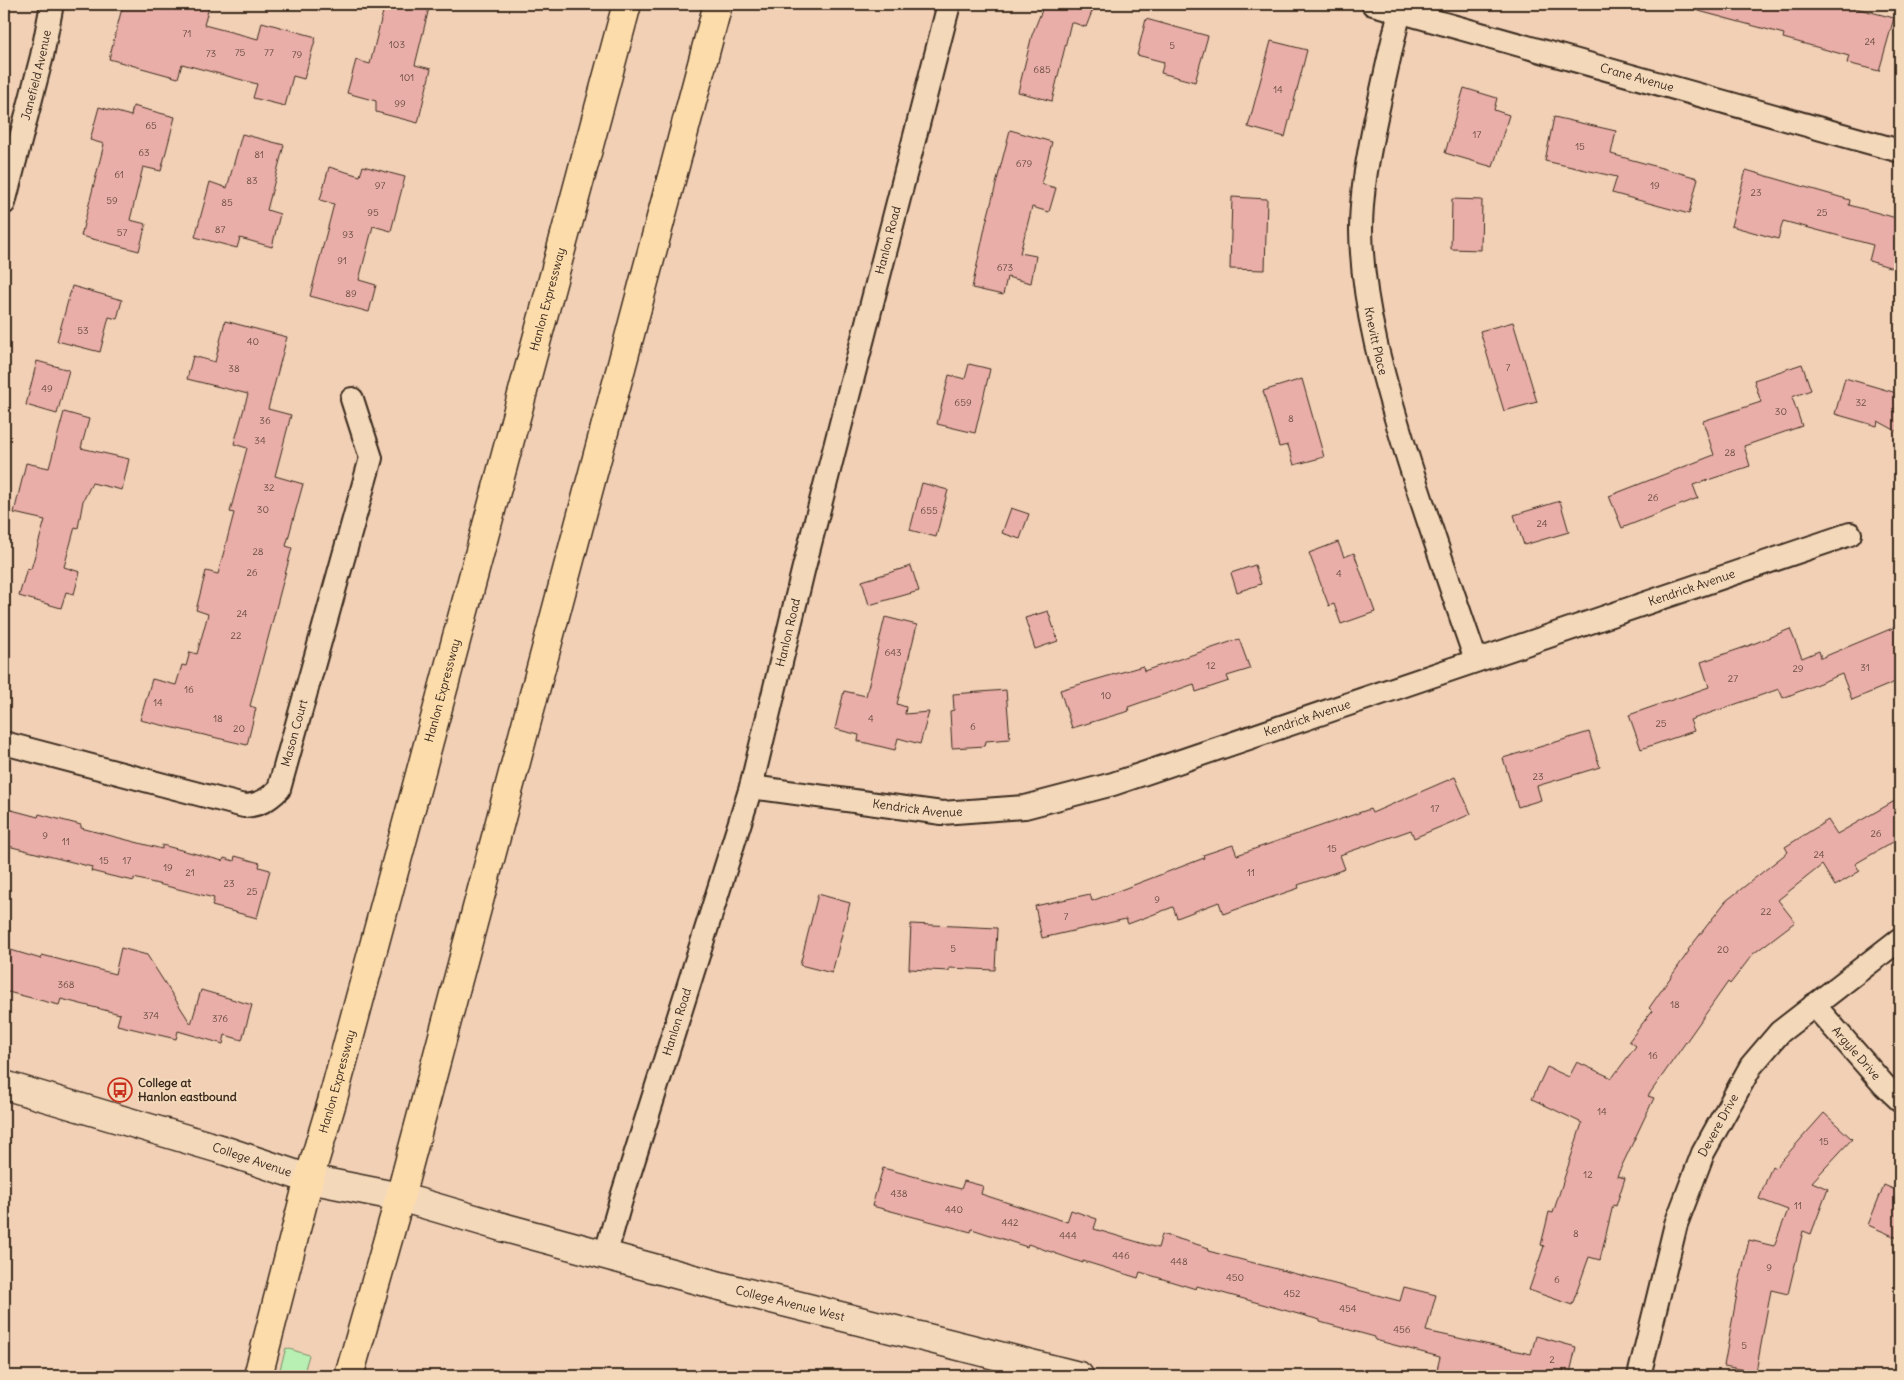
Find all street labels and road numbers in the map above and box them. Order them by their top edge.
street label: Janefield Avenue [18,29,54,122]
street label: Crane Avenue [1598,60,1676,95]
street label: Hanlon Road [872,204,904,276]
street label: Hanlon Expressway [526,246,568,353]
street label: Knevitt Place [1362,306,1391,377]
street label: Kendrick Avenue [1646,566,1737,609]
street label: Hanlon Road [772,597,803,668]
street label: Hanlon Expressway [421,637,463,744]
street label: Kendrick Avenue [1262,696,1352,739]
street label: Mason Court [278,698,311,768]
street label: Kendrick Avenue [872,796,963,820]
street label: Hanlon Road [659,986,694,1057]
street label: Argyle Drive [1829,1023,1884,1083]
street label: Hanlon Expressway [315,1028,358,1135]
street label: Devere Drive [1694,1091,1741,1159]
street label: College Avenue [211,1139,294,1180]
street label: College Avenue West [734,1282,846,1324]

